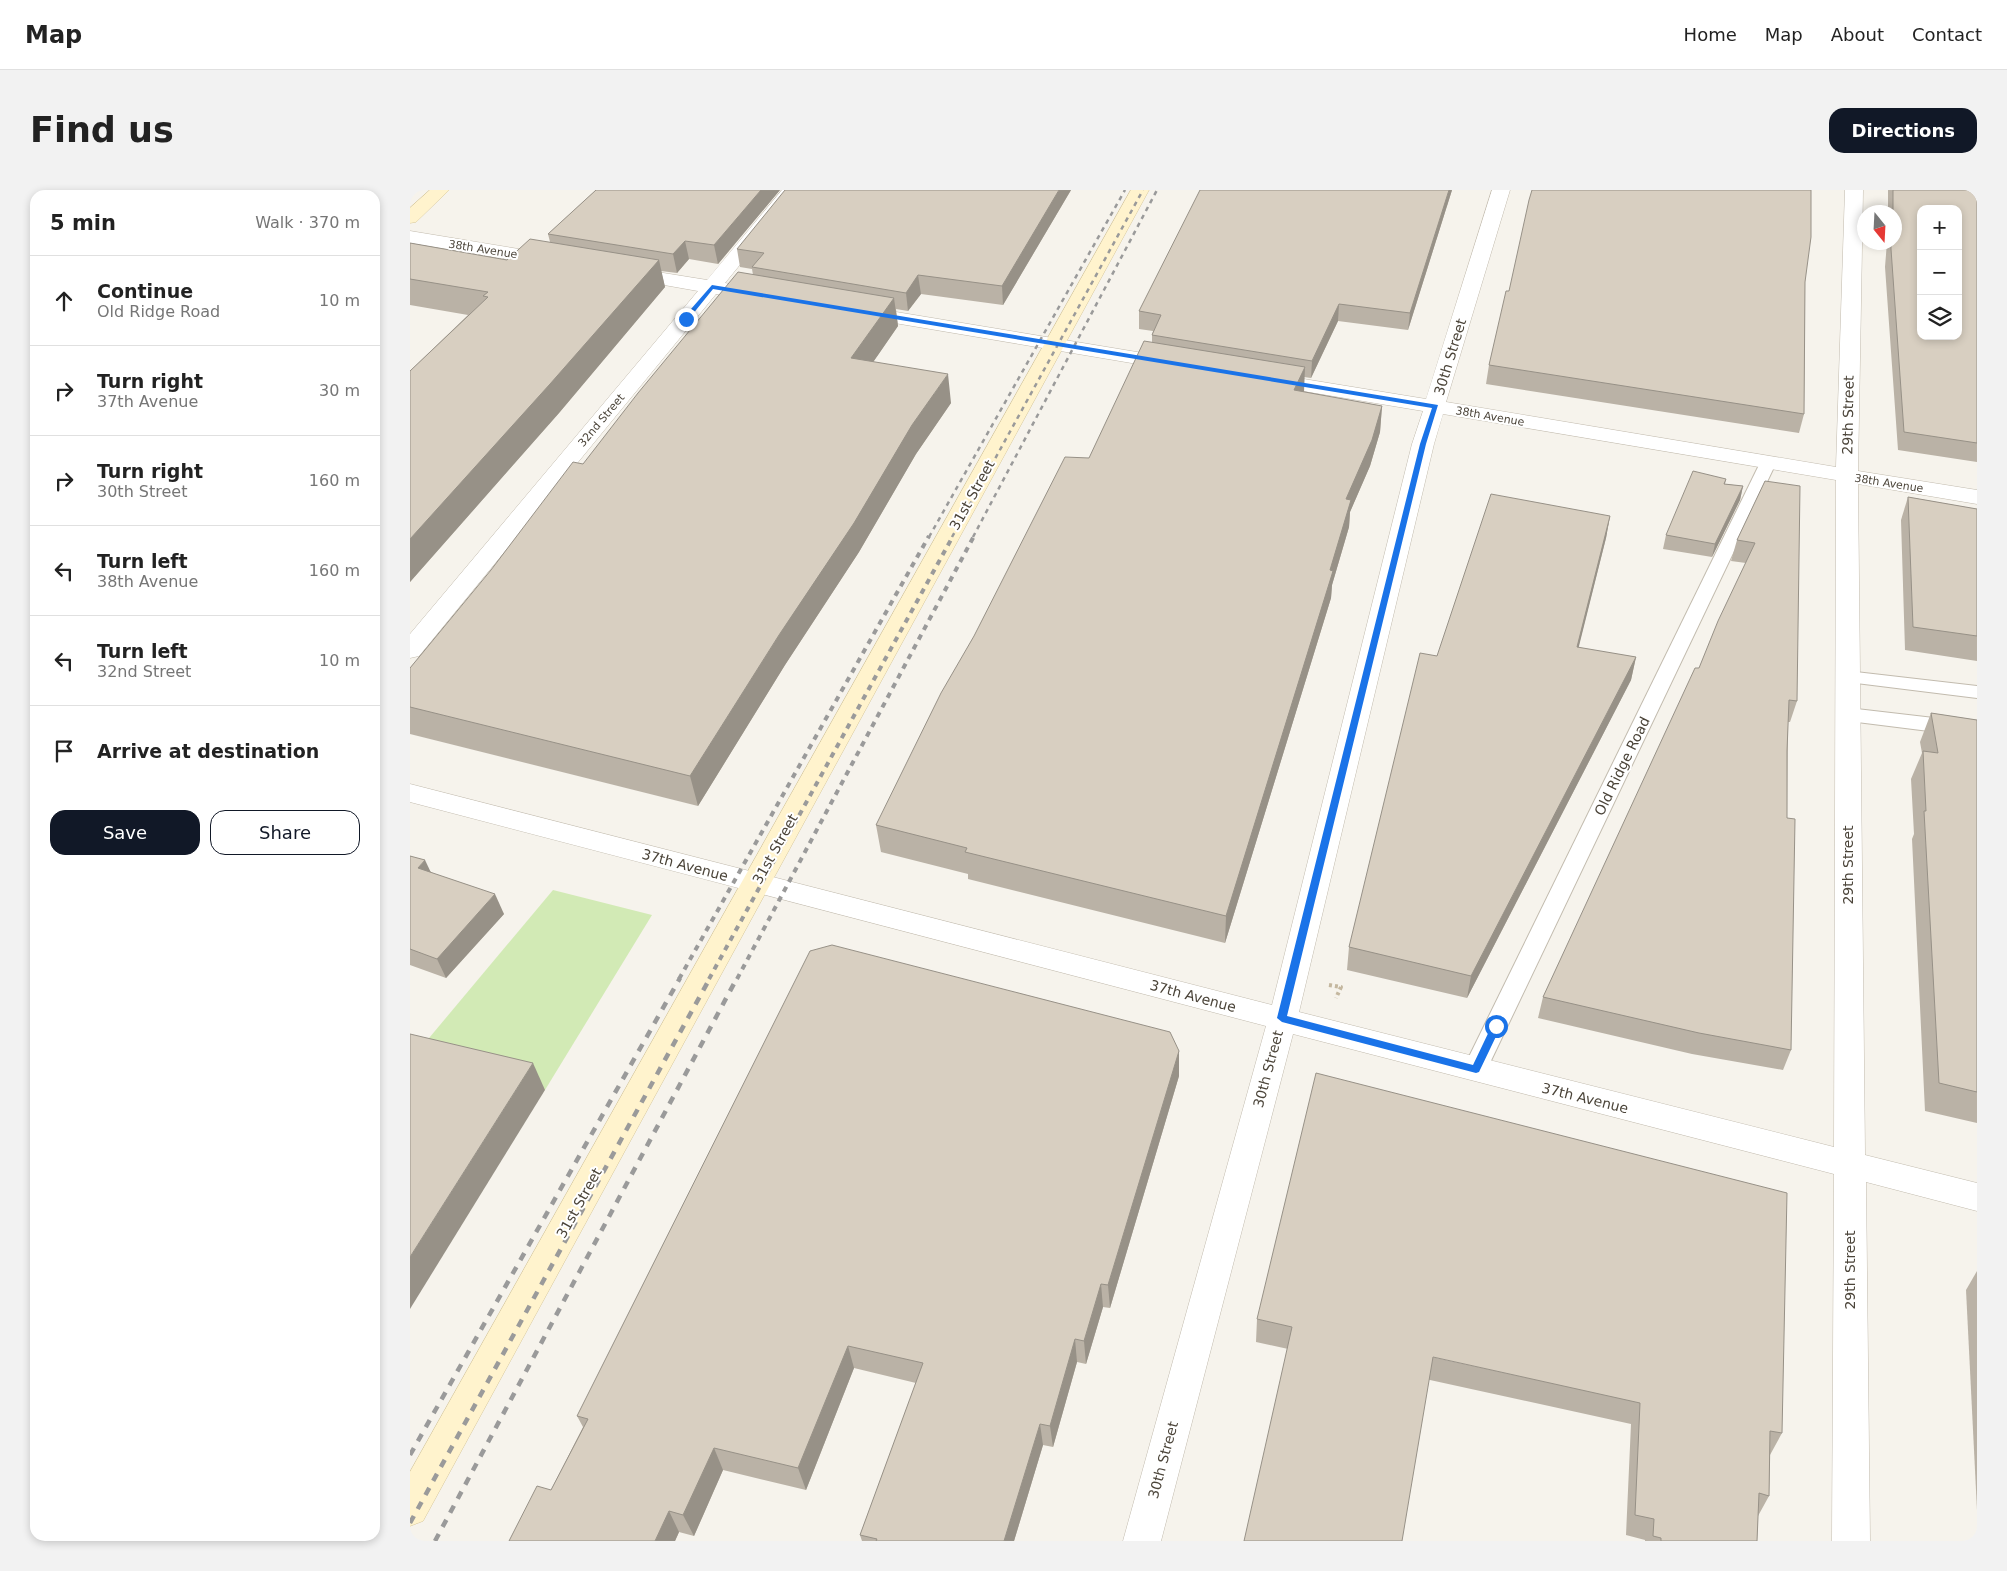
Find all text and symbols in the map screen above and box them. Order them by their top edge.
text: Map [25,21,82,49]
text: Home [1684,24,1737,45]
text: Map [1765,24,1803,45]
text: About [1831,24,1884,45]
text: Contact [1912,24,1982,45]
button: Directions [1829,108,1977,153]
text: Find us [30,110,174,150]
north arrow [1857,205,1902,250]
map controls [1917,205,1962,340]
button: + [1917,205,1962,250]
text: 5 min [50,211,116,235]
text: Walk · 370 m [255,213,360,232]
street label: 38th Avenue [448,238,519,261]
button: − [1917,250,1962,295]
text: Continue [97,280,193,302]
icon: ahead [50,287,78,315]
text: 10 m [319,291,360,310]
button: layers [1917,295,1962,340]
text: Old Ridge Road [97,302,220,321]
route end [675,308,698,331]
street label: 30th Street [1431,316,1469,397]
text: Turn right [97,370,203,392]
street label: 29th Street [1839,375,1857,455]
icon: right [50,377,78,405]
text: 30 m [319,381,360,400]
street label: 32nd Street [576,391,628,449]
text: 37th Avenue [97,392,198,411]
street label: 38th Avenue [1454,404,1526,429]
street label: 31st Street [946,457,998,533]
text: Turn right [97,460,203,482]
icon: right [50,467,78,495]
text: 160 m [309,471,360,490]
street label: 38th Avenue [1854,472,1925,495]
text: 30th Street [97,482,187,501]
text: Turn left [97,550,188,572]
icon: left [50,557,78,585]
text: 160 m [309,561,360,580]
text: 38th Avenue [97,572,198,591]
text: Turn left [97,640,188,662]
icon: left [50,647,78,675]
text: 10 m [319,651,360,670]
text: 32nd Street [97,662,191,681]
street label: Old Ridge Road [1591,714,1653,818]
icon: arrive [50,737,78,765]
text: Arrive at destination [97,740,319,762]
button: Save [50,810,200,855]
button: Share [210,810,360,855]
street label: 31st Street [749,811,801,887]
street label: 29th Street [1840,825,1856,905]
street label: 37th Avenue [640,846,730,884]
street label: 37th Avenue [1148,977,1238,1015]
route start [1485,1015,1508,1038]
street label: 30th Street [1250,1028,1286,1109]
street label: 37th Avenue [1540,1080,1630,1116]
street label: 31st Street [553,1165,605,1241]
street label: 29th Street [1842,1230,1858,1310]
street label: 30th Street [1145,1419,1181,1500]

